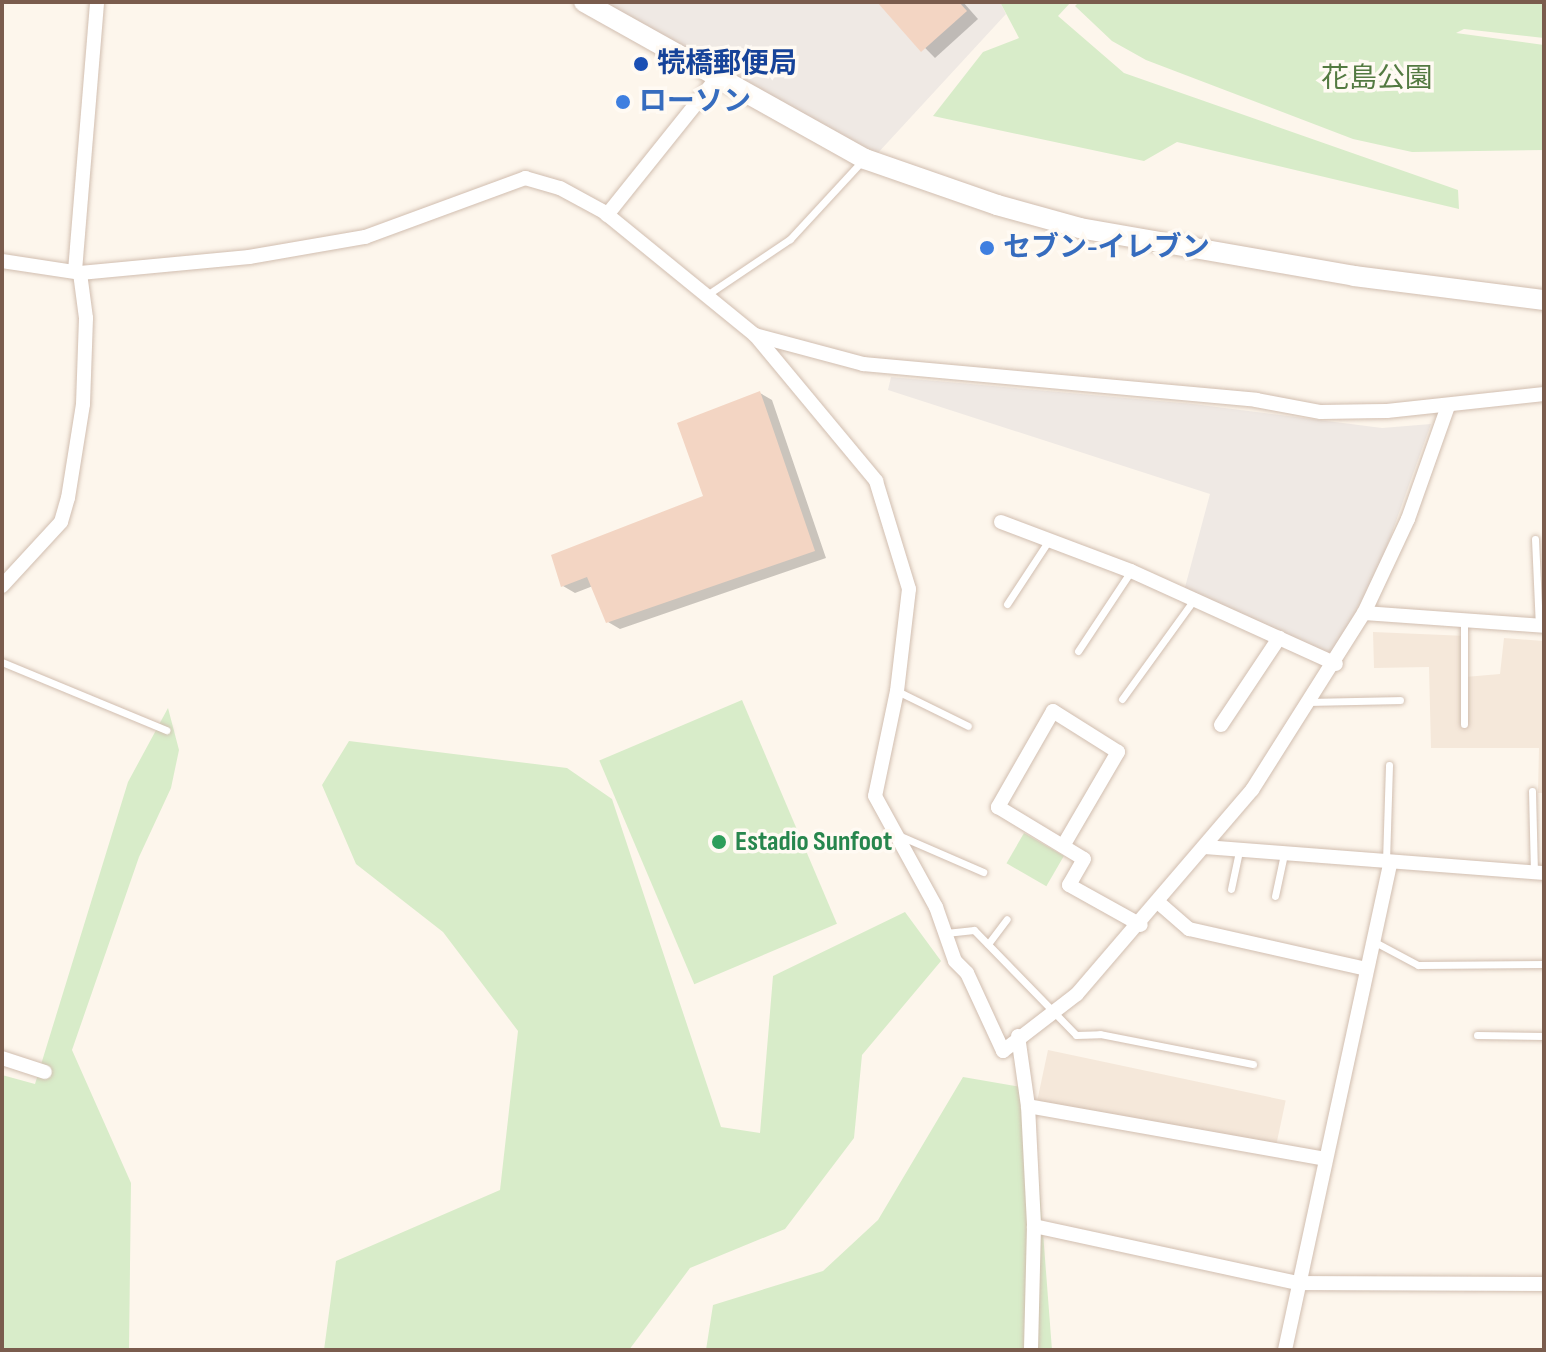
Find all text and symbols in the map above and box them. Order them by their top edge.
place label: 㸿橋郵便局 [657,47,797,81]
marker: 㸿橋郵便局 [632,55,650,73]
park label: 花島公園 [1321,62,1433,96]
place label: ローソン [639,85,751,119]
marker: ローソン [614,93,632,111]
place label: セブン-イレブン [1003,231,1210,265]
marker: セブン-イレブン [978,239,996,257]
place label: Estadio Sunfoot [735,825,892,859]
marker: Estadio Sunfoot [710,833,728,851]

